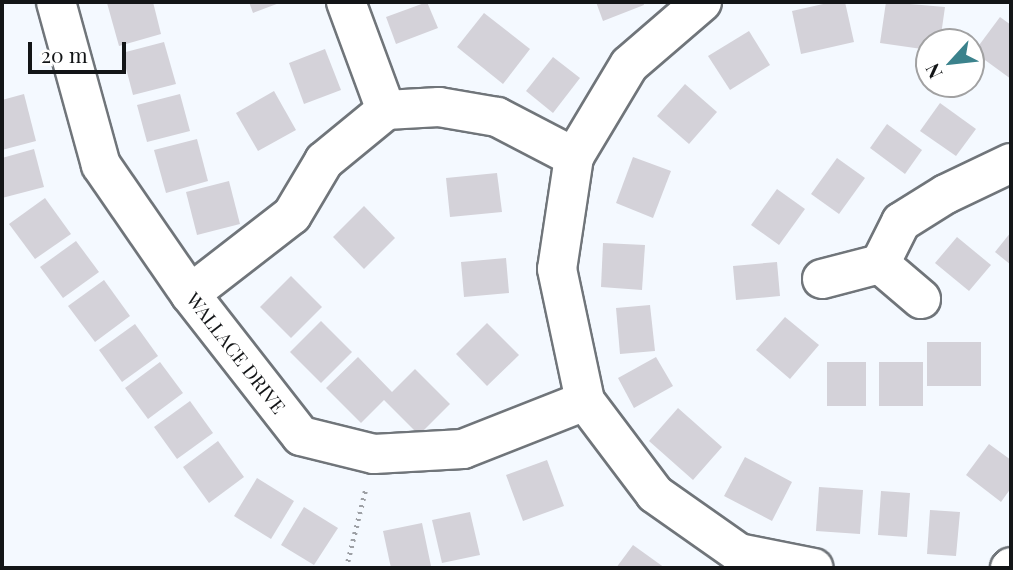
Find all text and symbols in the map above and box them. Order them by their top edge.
scale bar [32,28,130,72]
north arrow [915,28,985,98]
text: 20 m [41,40,88,68]
text: N [918,60,948,84]
street label: WALLACE DRIVE [182,288,290,418]

